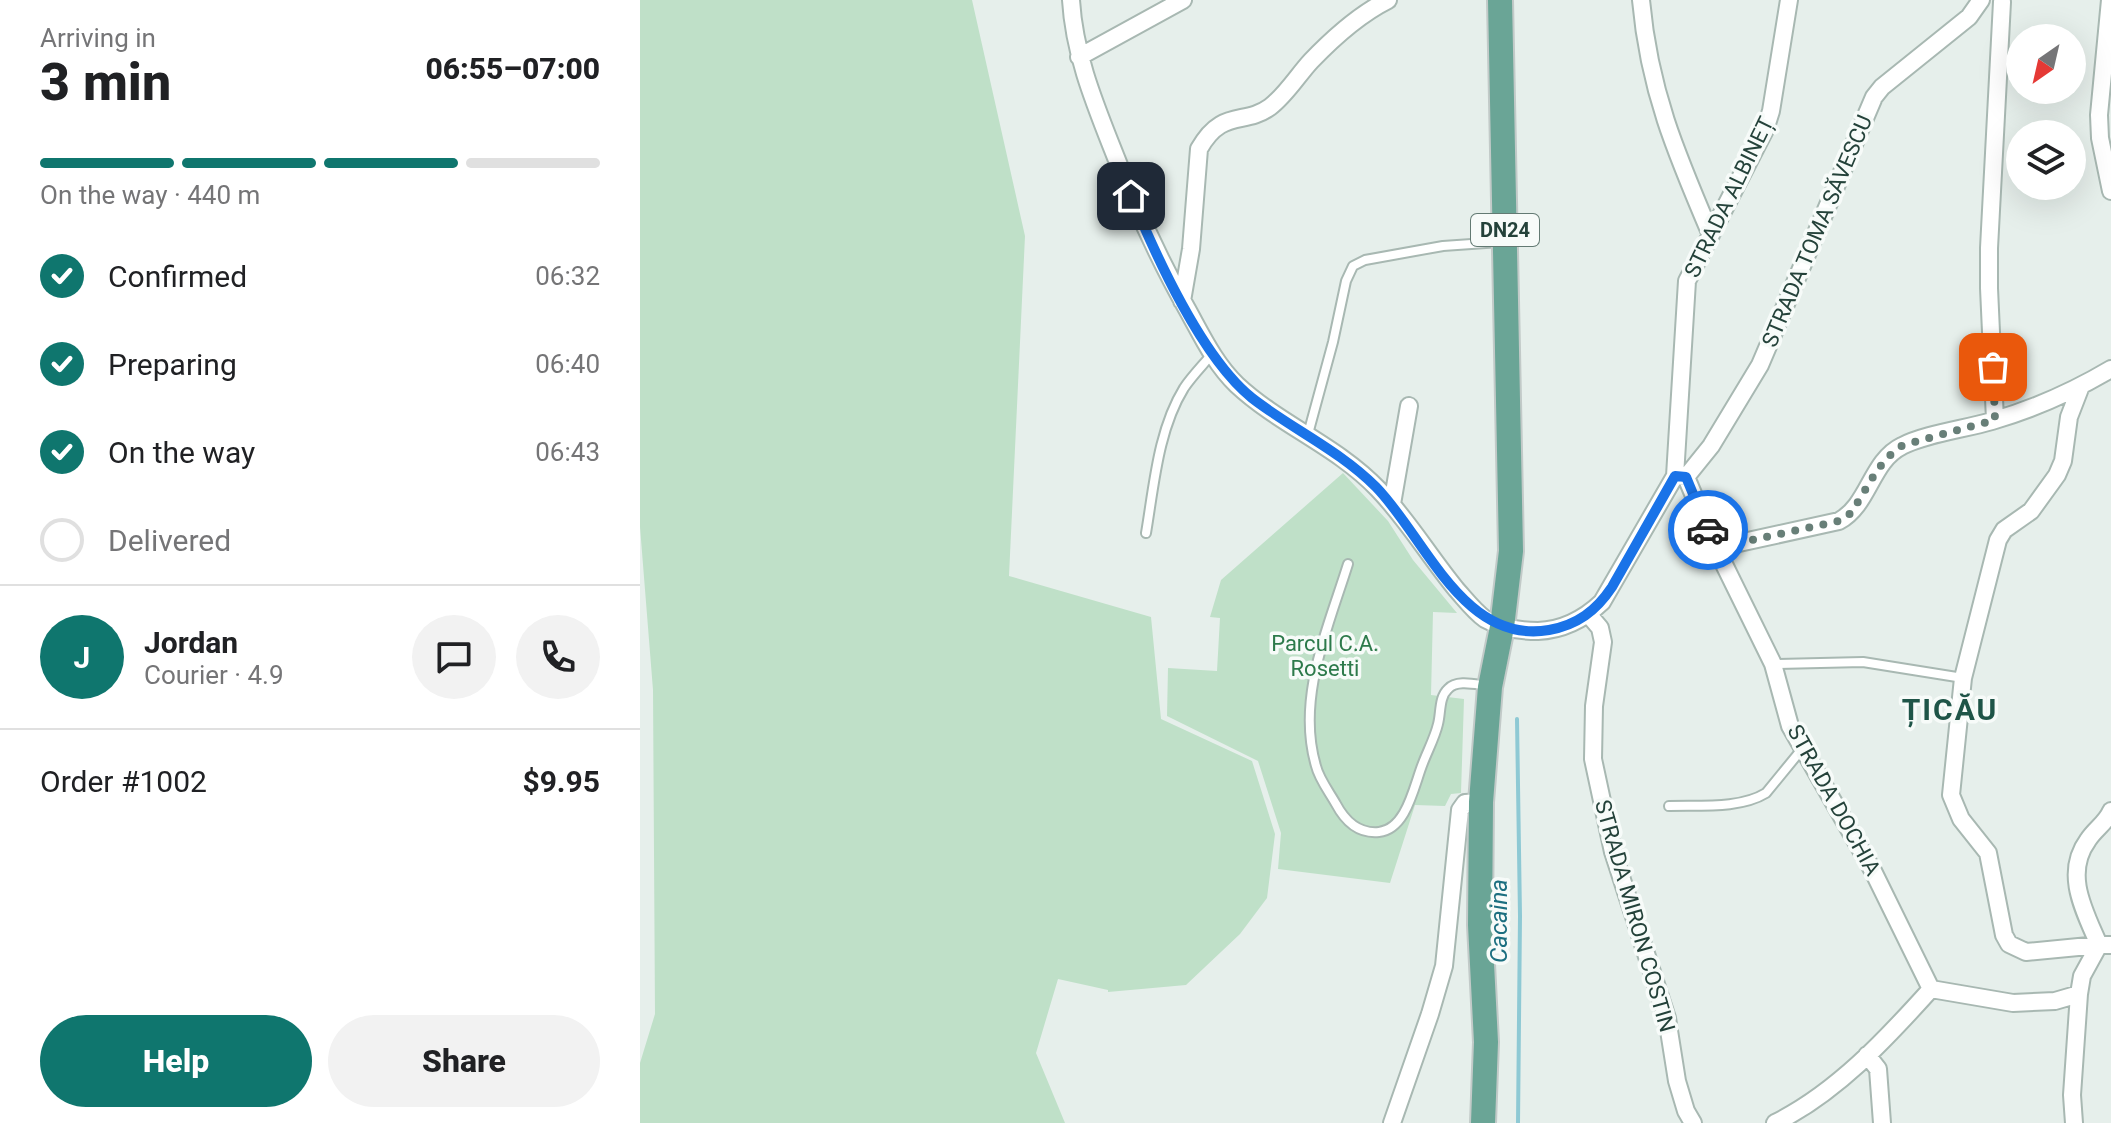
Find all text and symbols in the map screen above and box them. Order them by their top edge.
text: Arriving in [40,23,156,53]
north arrow [2006,24,2086,104]
map controls [2006,24,2086,200]
text: 06:55–07:00 [425,51,600,86]
text: 3 min [40,52,171,113]
street label: STRADA TOMA SĂVESCU [1757,111,1877,351]
street label: STRADA ALBINEȚ [1679,113,1780,282]
button: layers [2006,120,2086,200]
pin [1097,162,1165,230]
icon: home [1109,174,1153,218]
text: On the way · 440 m [40,180,260,210]
road number: DN24 [1471,214,1539,246]
icon: check [40,254,84,298]
text: Confirmed [108,259,247,294]
text: 06:32 [535,261,600,291]
pin [1959,333,2027,401]
icon: check [40,342,84,386]
icon: bag [1971,345,2015,389]
text: Preparing [108,347,237,382]
text: 06:40 [535,349,600,379]
icon: check [40,430,84,474]
text: On the way [108,435,255,470]
text: 06:43 [535,437,600,467]
courier [1668,490,1748,570]
icon: car [1686,508,1730,552]
text: Delivered [108,523,231,558]
button: chat [412,615,496,699]
button: phone [516,615,600,699]
text: Jordan [144,625,238,660]
park label: Parcul C.A. Rosetti [1271,631,1379,681]
text: J [74,640,90,675]
text: Courier · 4.9 [144,660,284,690]
district label: ȚICĂU [1902,692,1998,728]
street label: STRADA DOCHIA [1782,720,1886,880]
text: Order #1002 [40,764,207,799]
text: $9.95 [522,764,600,799]
street label: STRADA MIRON COSTIN [1590,797,1680,1035]
water label: Cacaina [1485,879,1513,963]
button: Help [40,1015,312,1107]
button: Share [328,1015,600,1107]

